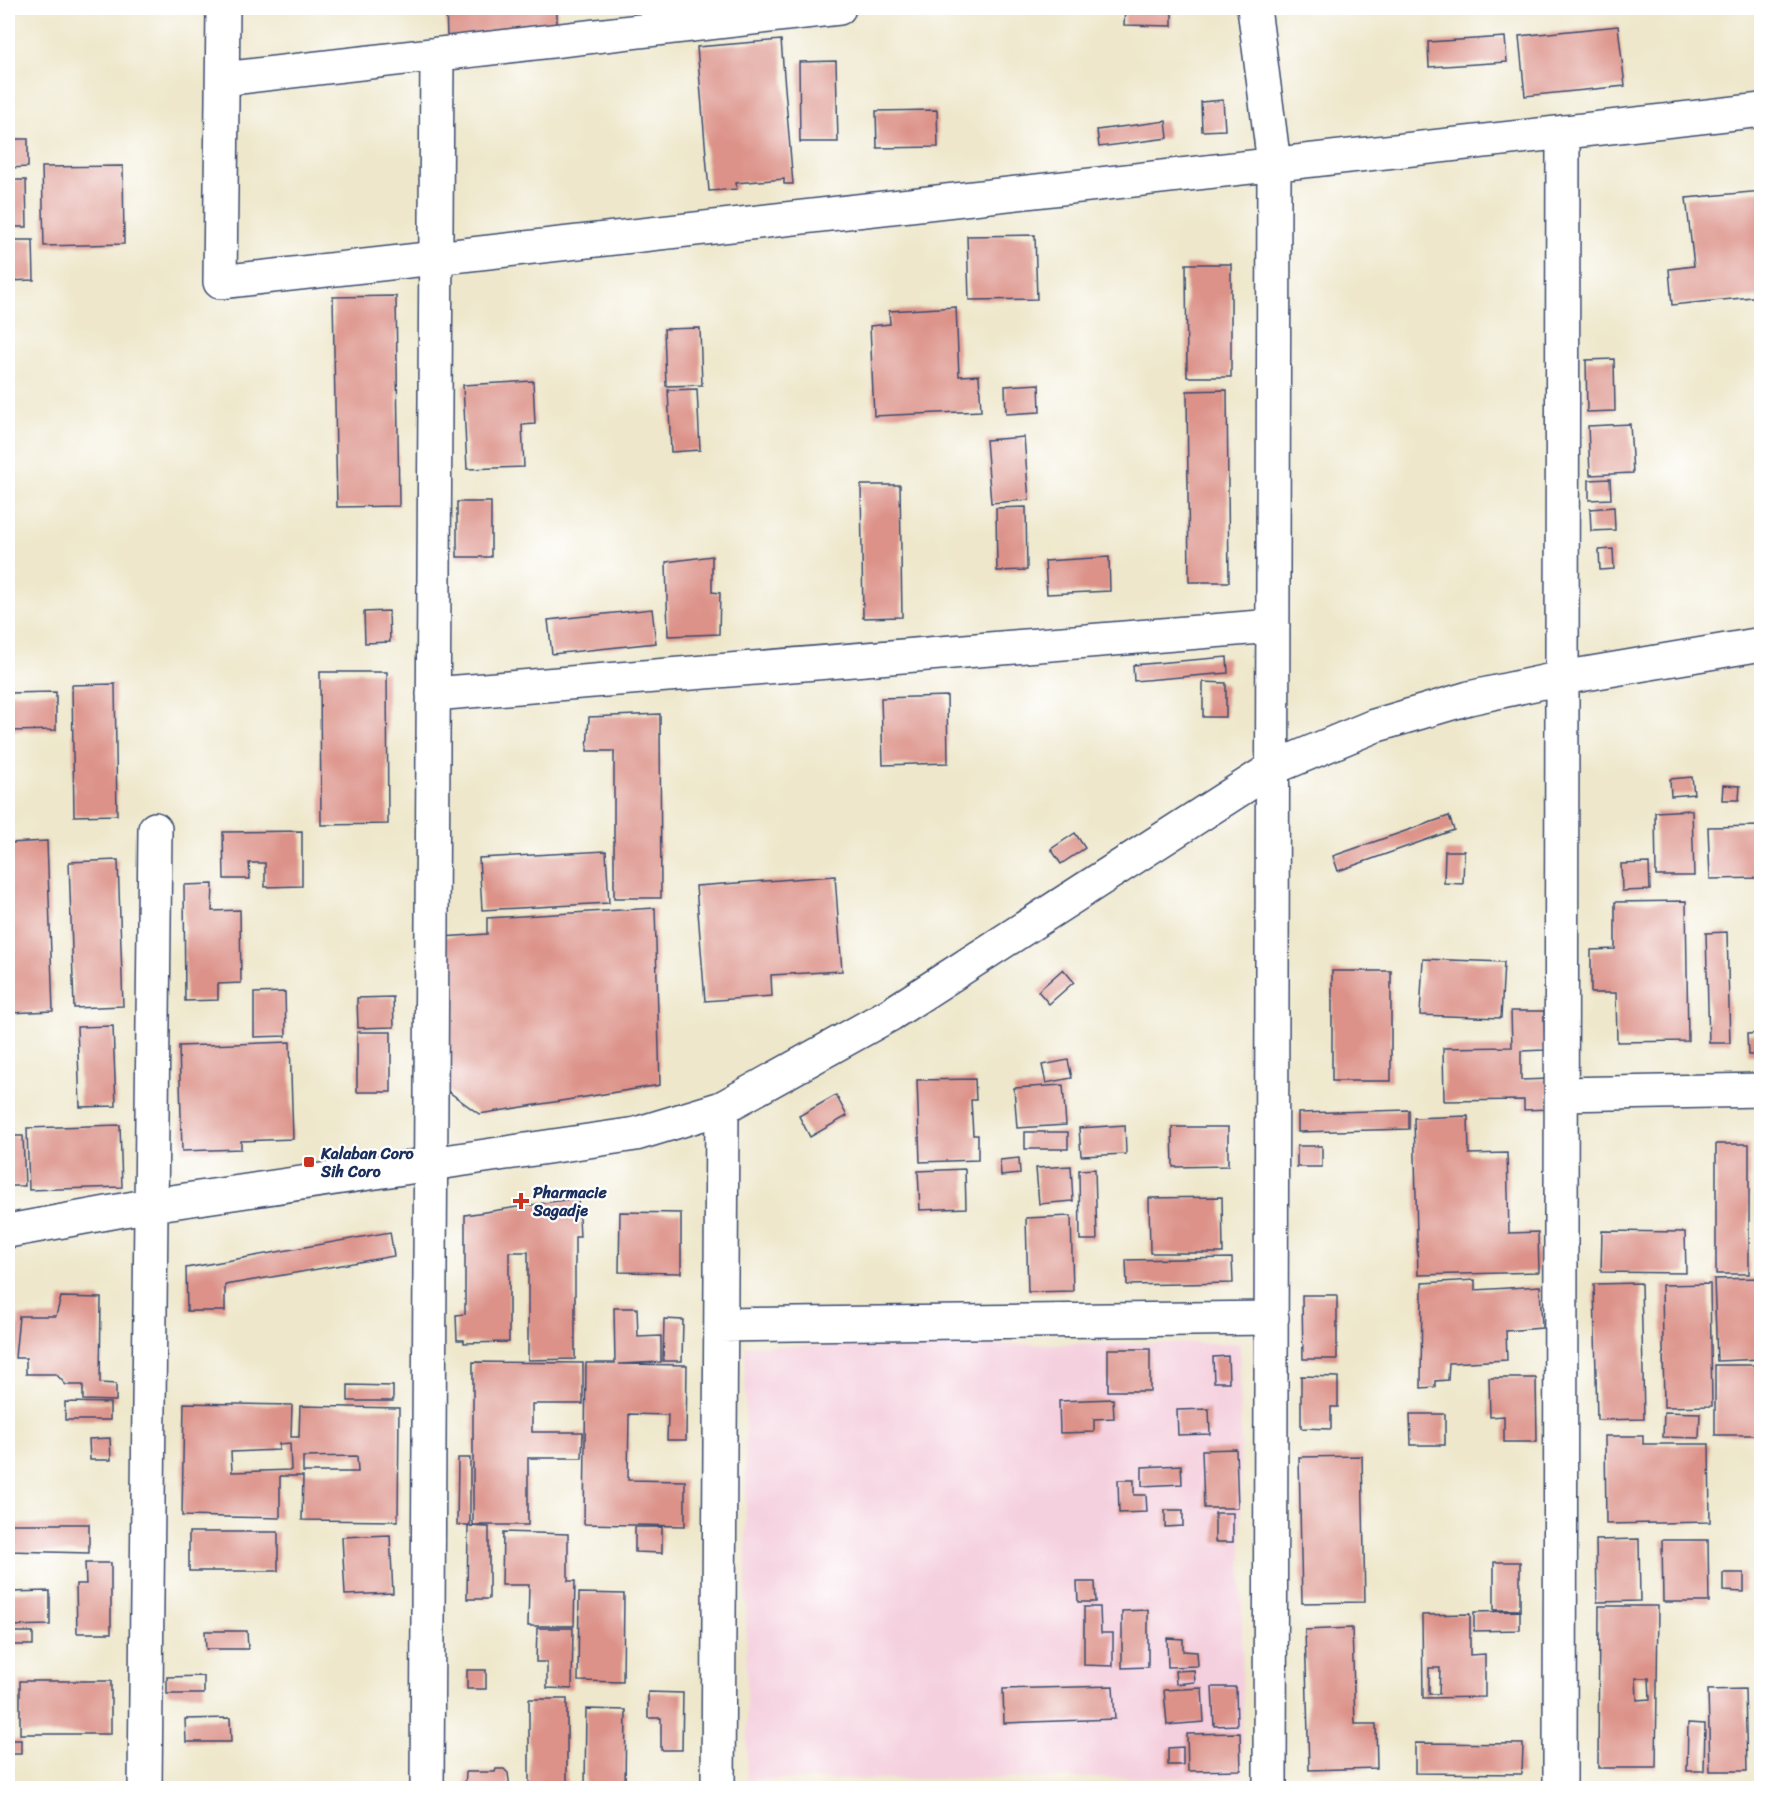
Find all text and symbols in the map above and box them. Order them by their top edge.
place label: Kalaban Coro Sih Coro [320,1139,414,1186]
marker: Kalaban Coro Sih Coro [302,1155,316,1169]
place label: Pharmacie Sagadje [532,1178,607,1225]
marker: Pharmacie Sagadje [514,1194,528,1208]

